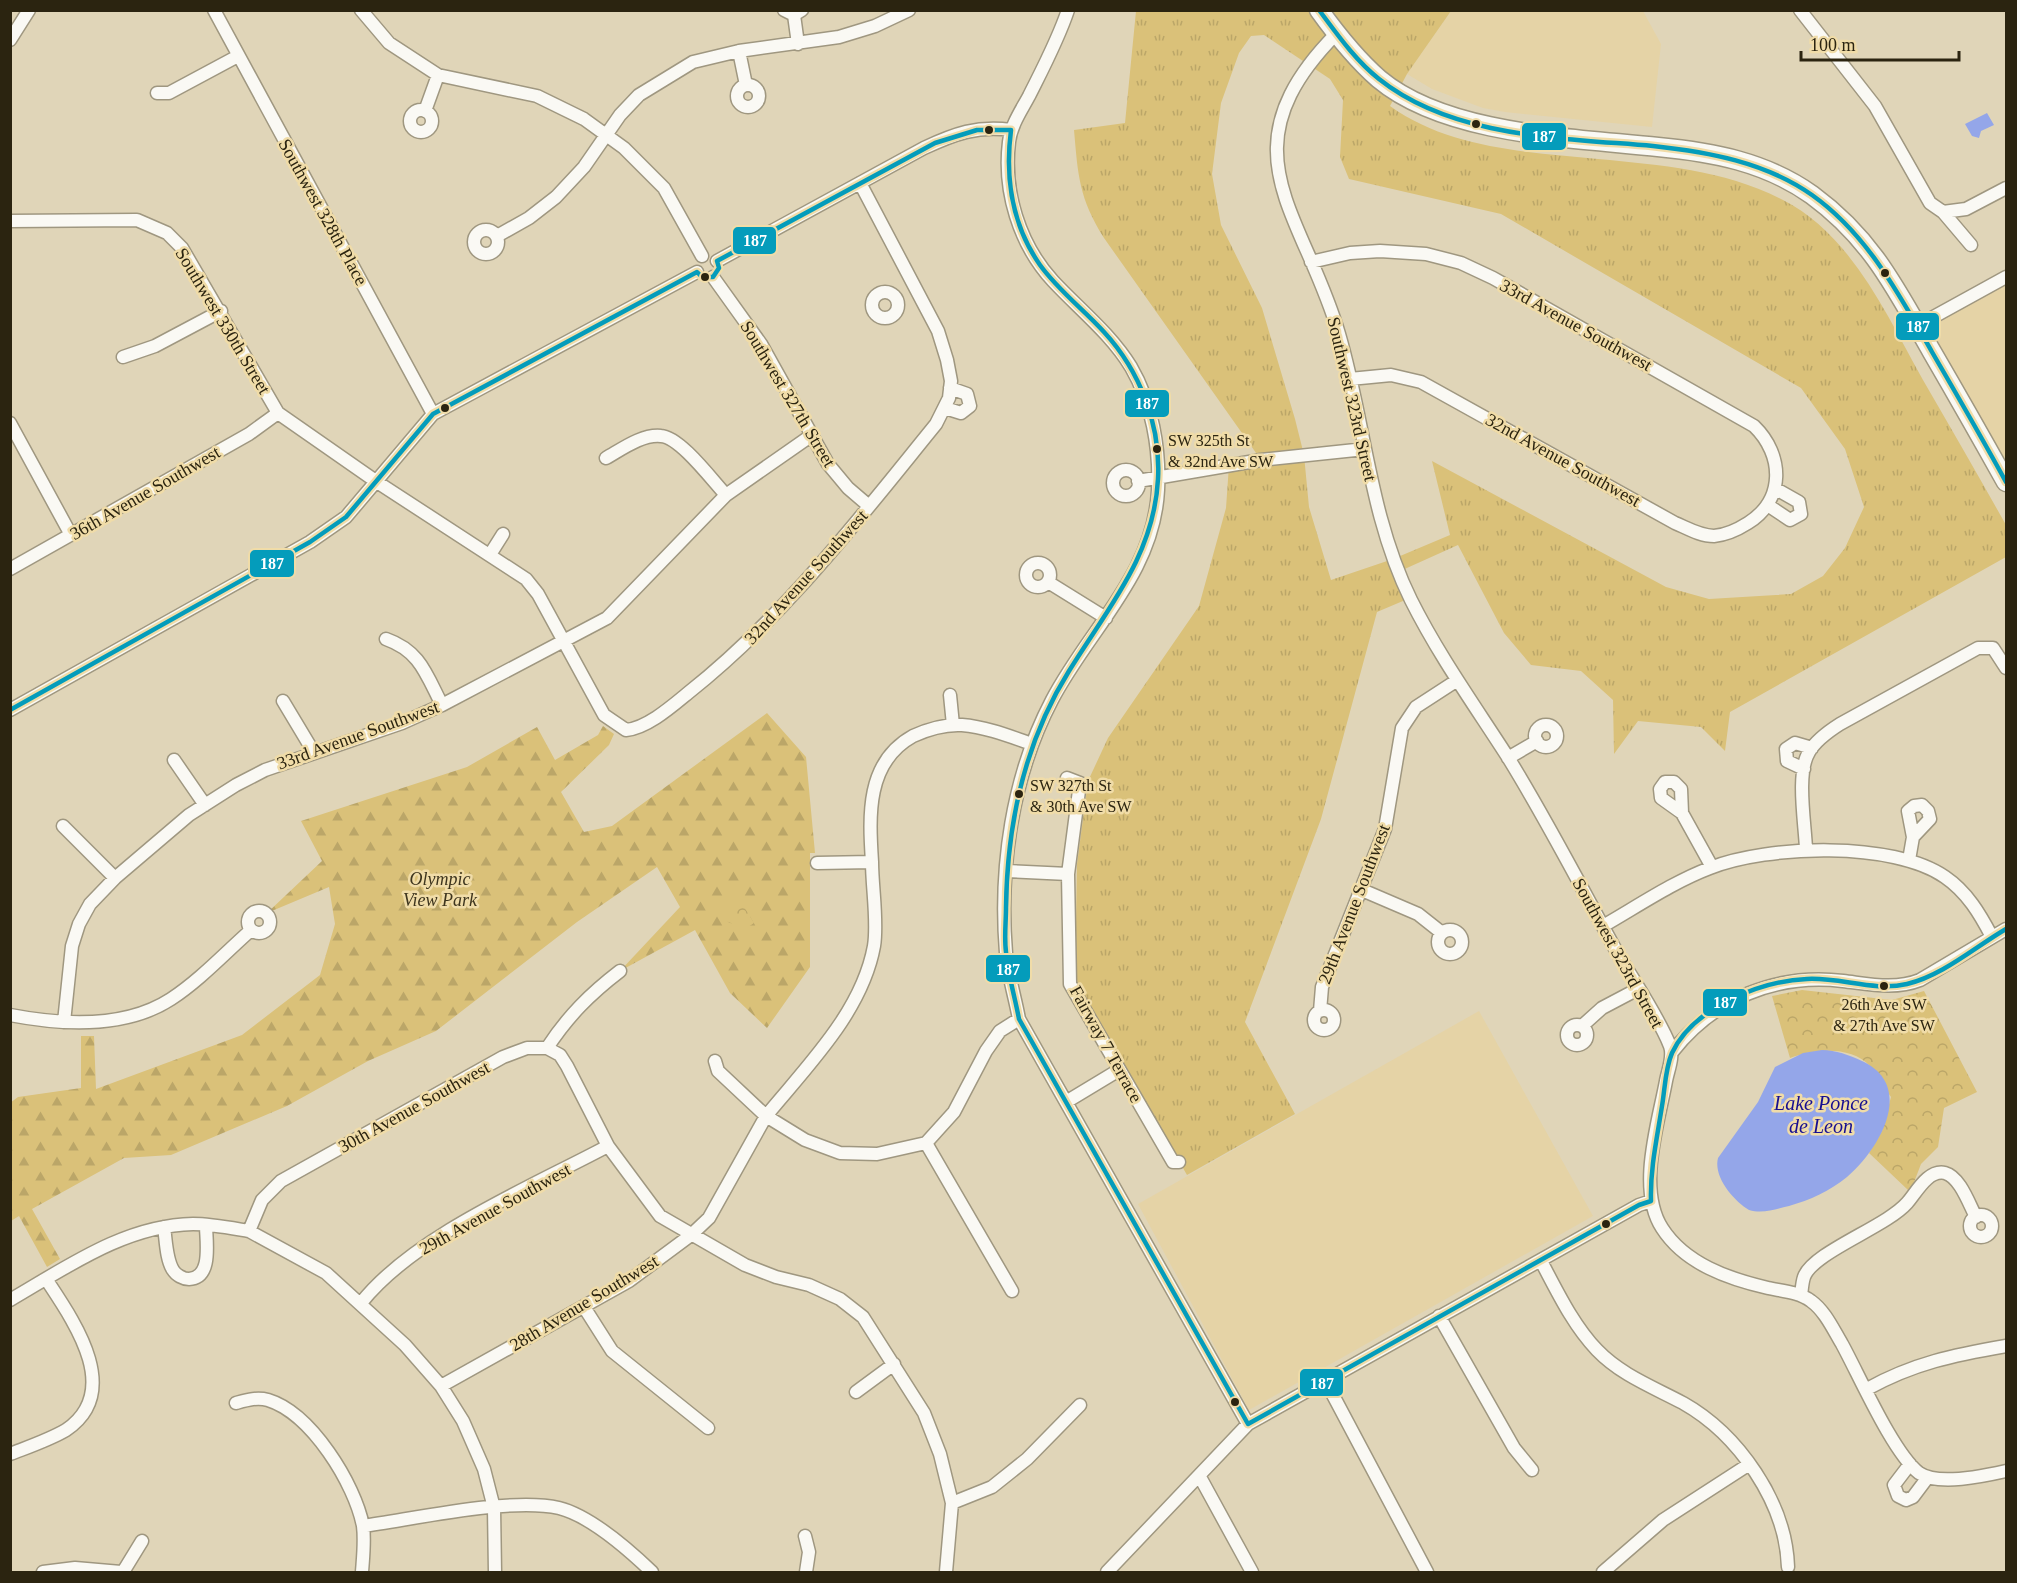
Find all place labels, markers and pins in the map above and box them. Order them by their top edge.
unlabelled marker [1470,118,1482,130]
unlabelled marker [983,124,995,136]
unlabelled marker [1879,267,1891,279]
unlabelled marker [699,271,711,283]
unlabelled marker [439,402,451,414]
place label: SW 325th St & 32nd Ave SW [1168,432,1274,470]
marker: SW 325th St & 32nd Ave SW [1151,443,1163,455]
place label: SW 327th St & 30th Ave SW [1030,777,1132,815]
marker: SW 327th St & 30th Ave SW [1013,788,1025,800]
marker: 26th Ave SW & 27th Ave SW [1878,980,1890,992]
place label: 26th Ave SW & 27th Ave SW [1833,996,1936,1034]
unlabelled marker [1600,1218,1612,1230]
unlabelled marker [1229,1396,1241,1408]

